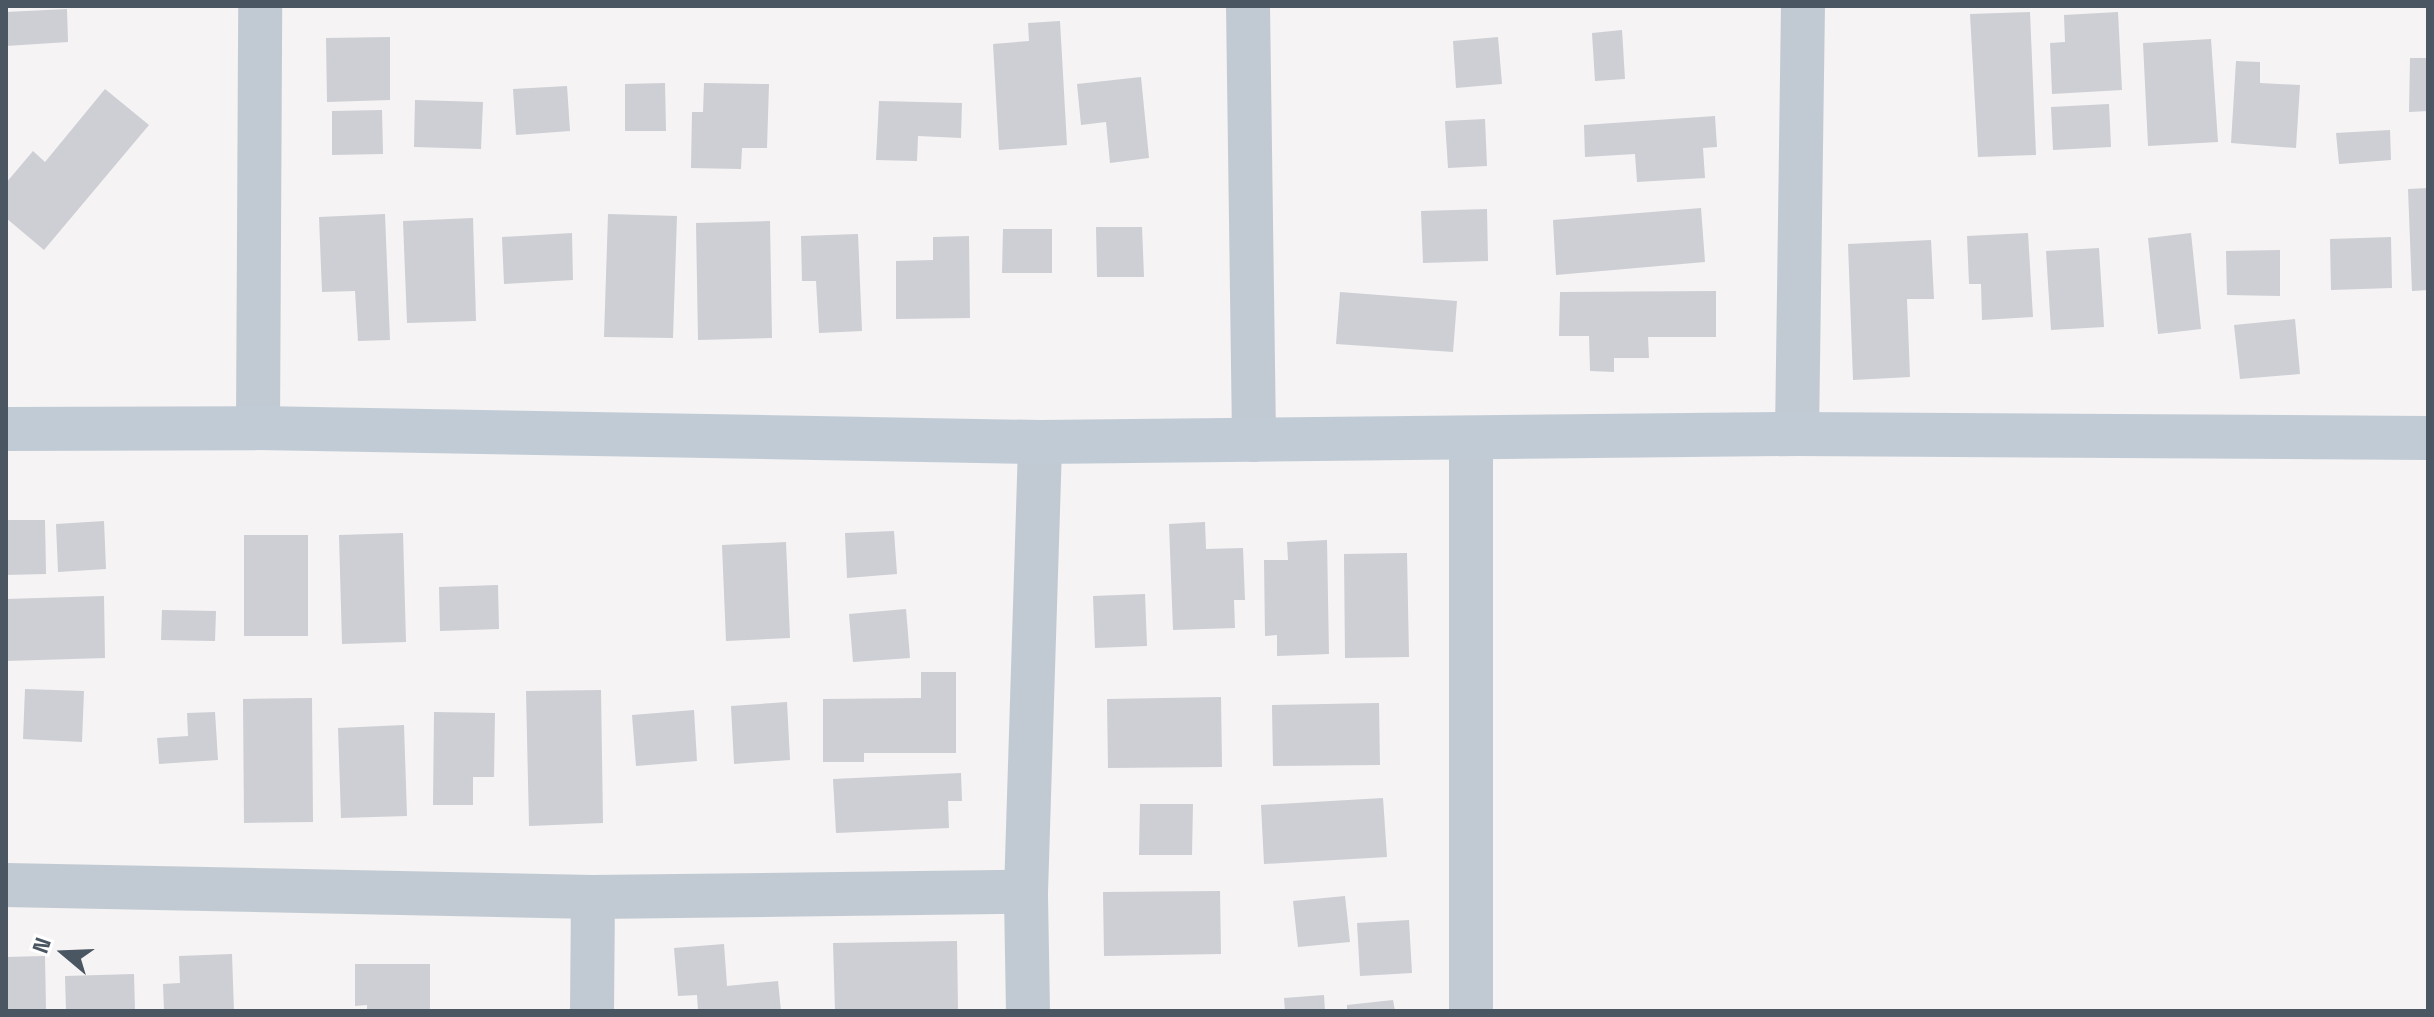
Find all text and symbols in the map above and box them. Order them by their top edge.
north arrow [24,913,104,993]
text: N [26,934,57,957]

